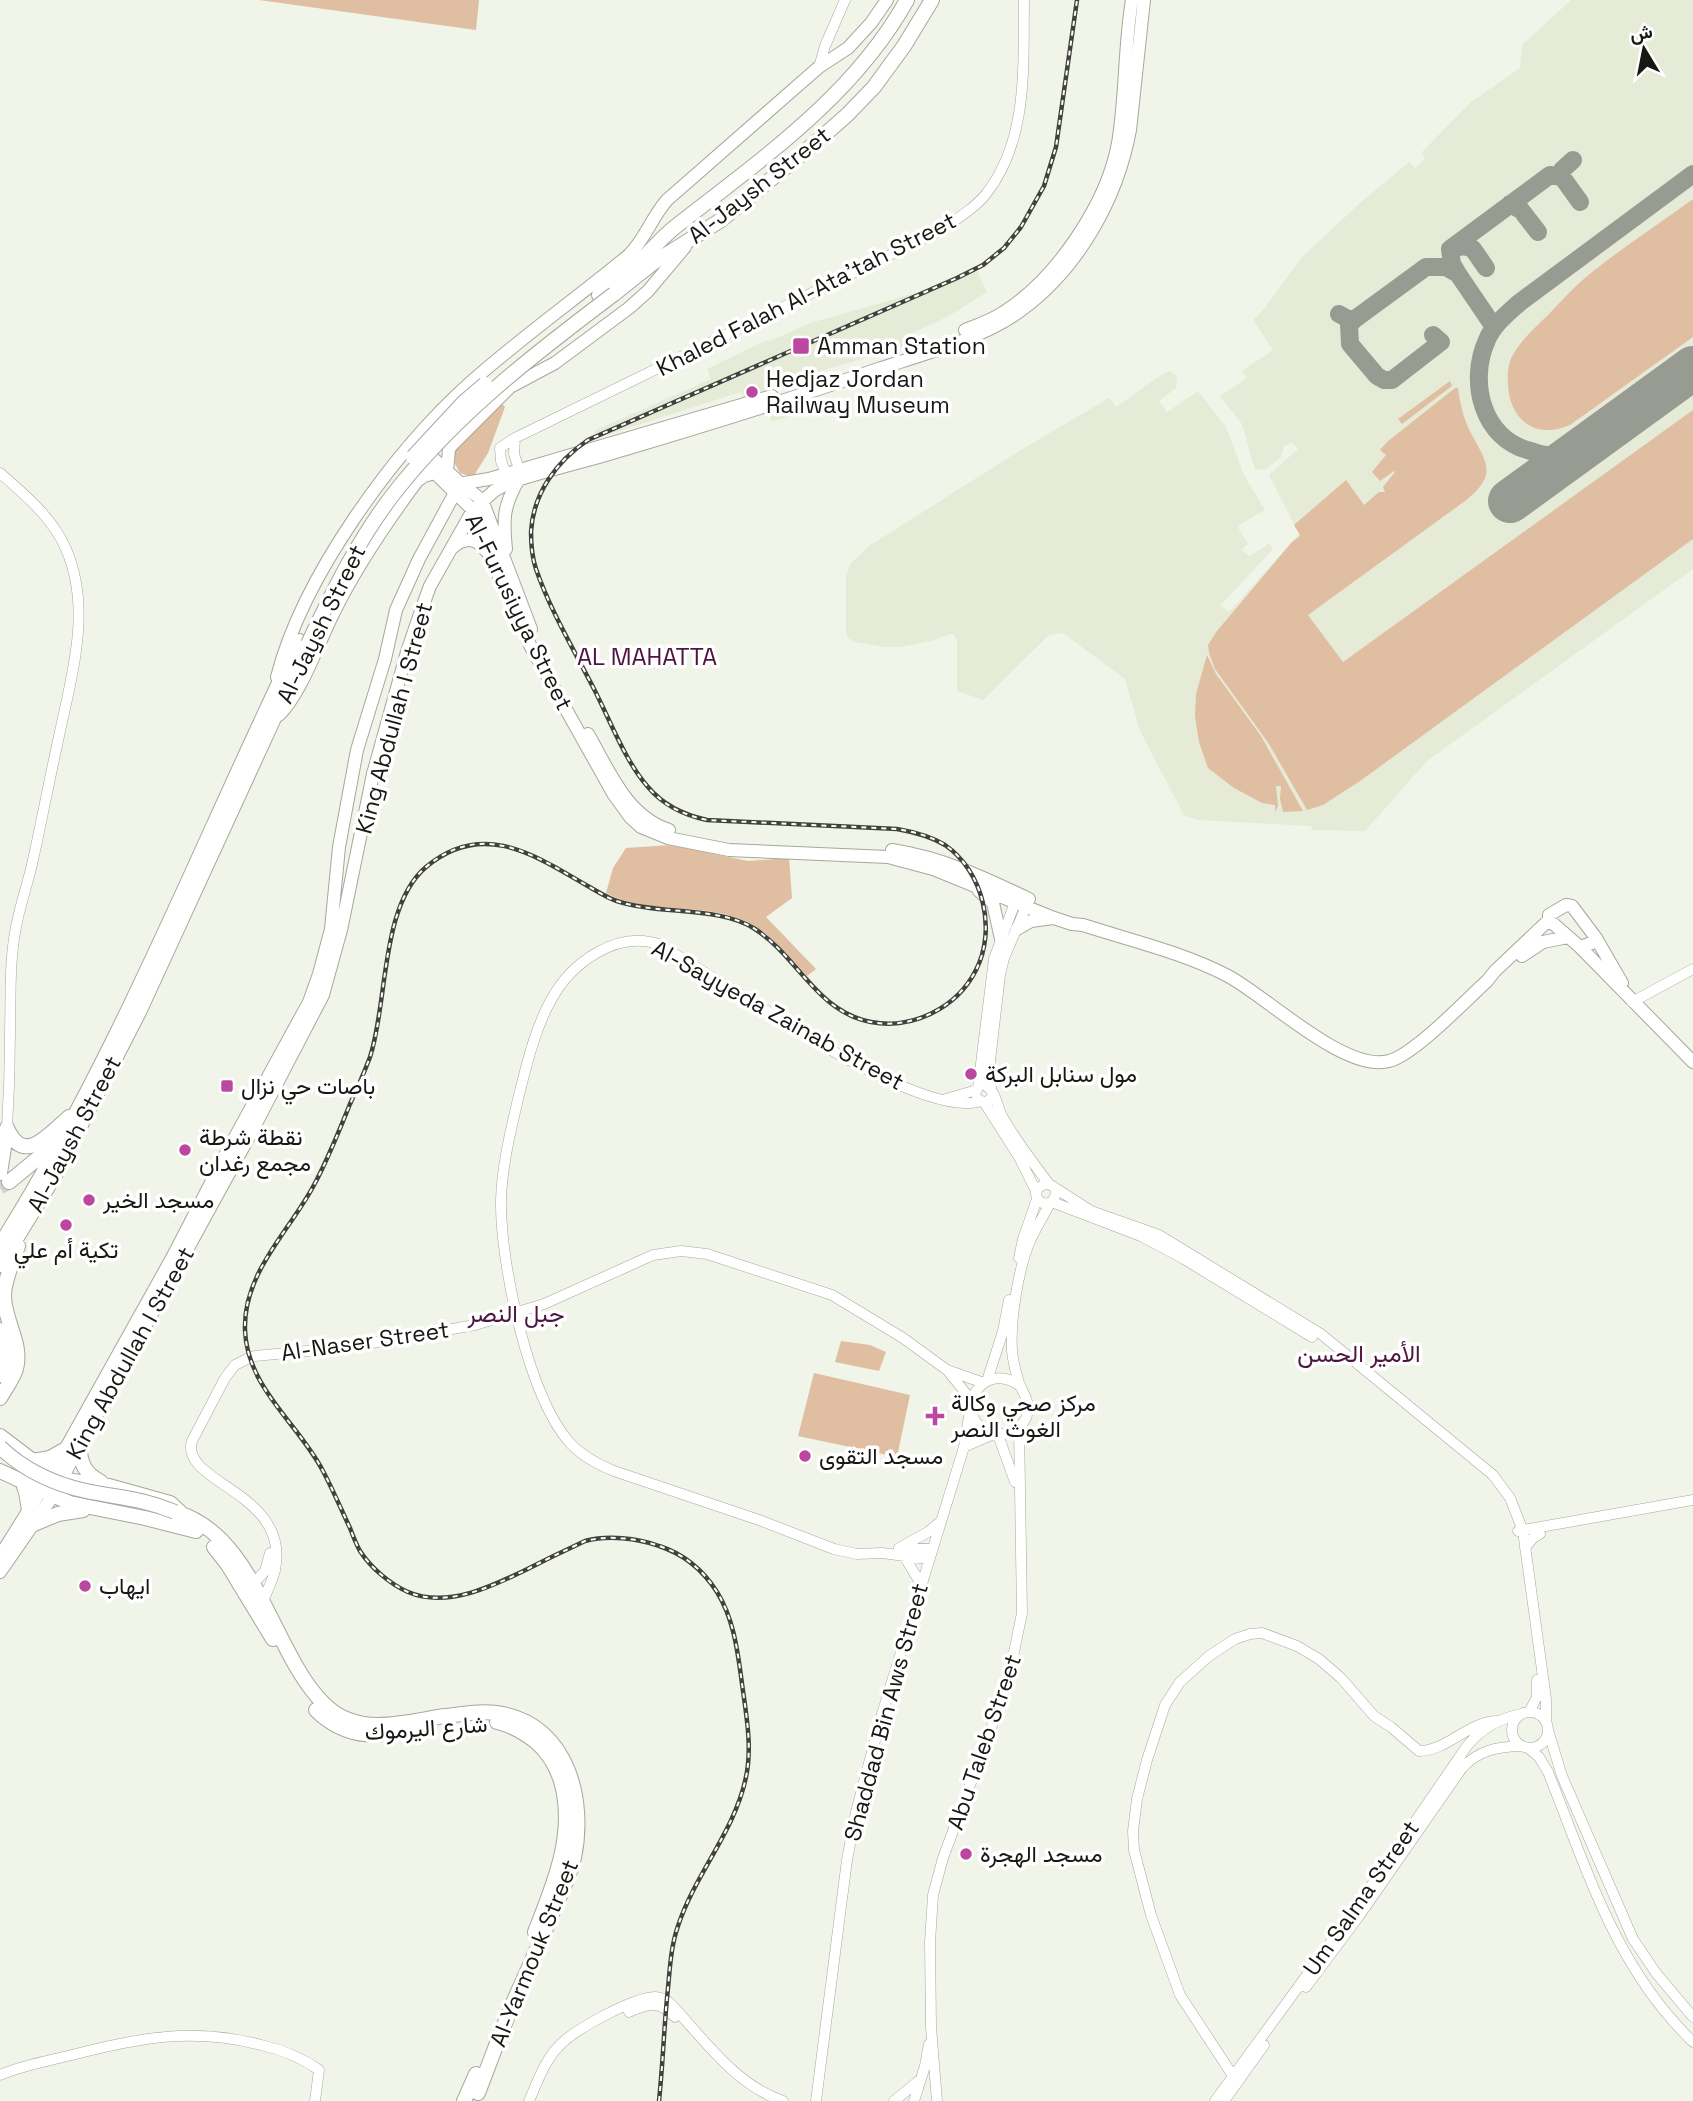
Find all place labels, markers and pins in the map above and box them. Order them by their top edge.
place label: Amman Station [817,331,986,361]
marker: Amman Station [791,336,811,356]
place label: Hedjaz Jordan Railway Museum [766,364,950,420]
marker: Hedjaz Jordan Railway Museum [744,384,760,400]
place label: مول سنابل البركة [985,1059,1137,1089]
marker: مول سنابل البركة [963,1066,979,1082]
place label: باصات حي نزال [241,1071,375,1105]
marker: باصات حي نزال [219,1078,235,1094]
place label: نقطة شرطة مجمع رغدان [199,1122,311,1179]
marker: نقطة شرطة مجمع رغدان [177,1142,193,1158]
place label: مسجد الخير [102,1185,214,1215]
marker: مسجد الخير [81,1192,97,1208]
marker: تكية أم علي [58,1217,74,1233]
place label: تكية أم علي [14,1235,118,1269]
place label: مركز صحي وكالة الغوث النصر [950,1388,1096,1444]
marker: مركز صحي وكالة الغوث النصر [925,1406,945,1426]
place label: مسجد التقوى [819,1441,943,1471]
marker: مسجد التقوى [797,1448,813,1464]
place label: ايهاب [99,1571,150,1601]
marker: ايهاب [77,1578,93,1594]
place label: مسجد الهجرة [980,1839,1102,1869]
marker: مسجد الهجرة [958,1846,974,1862]

